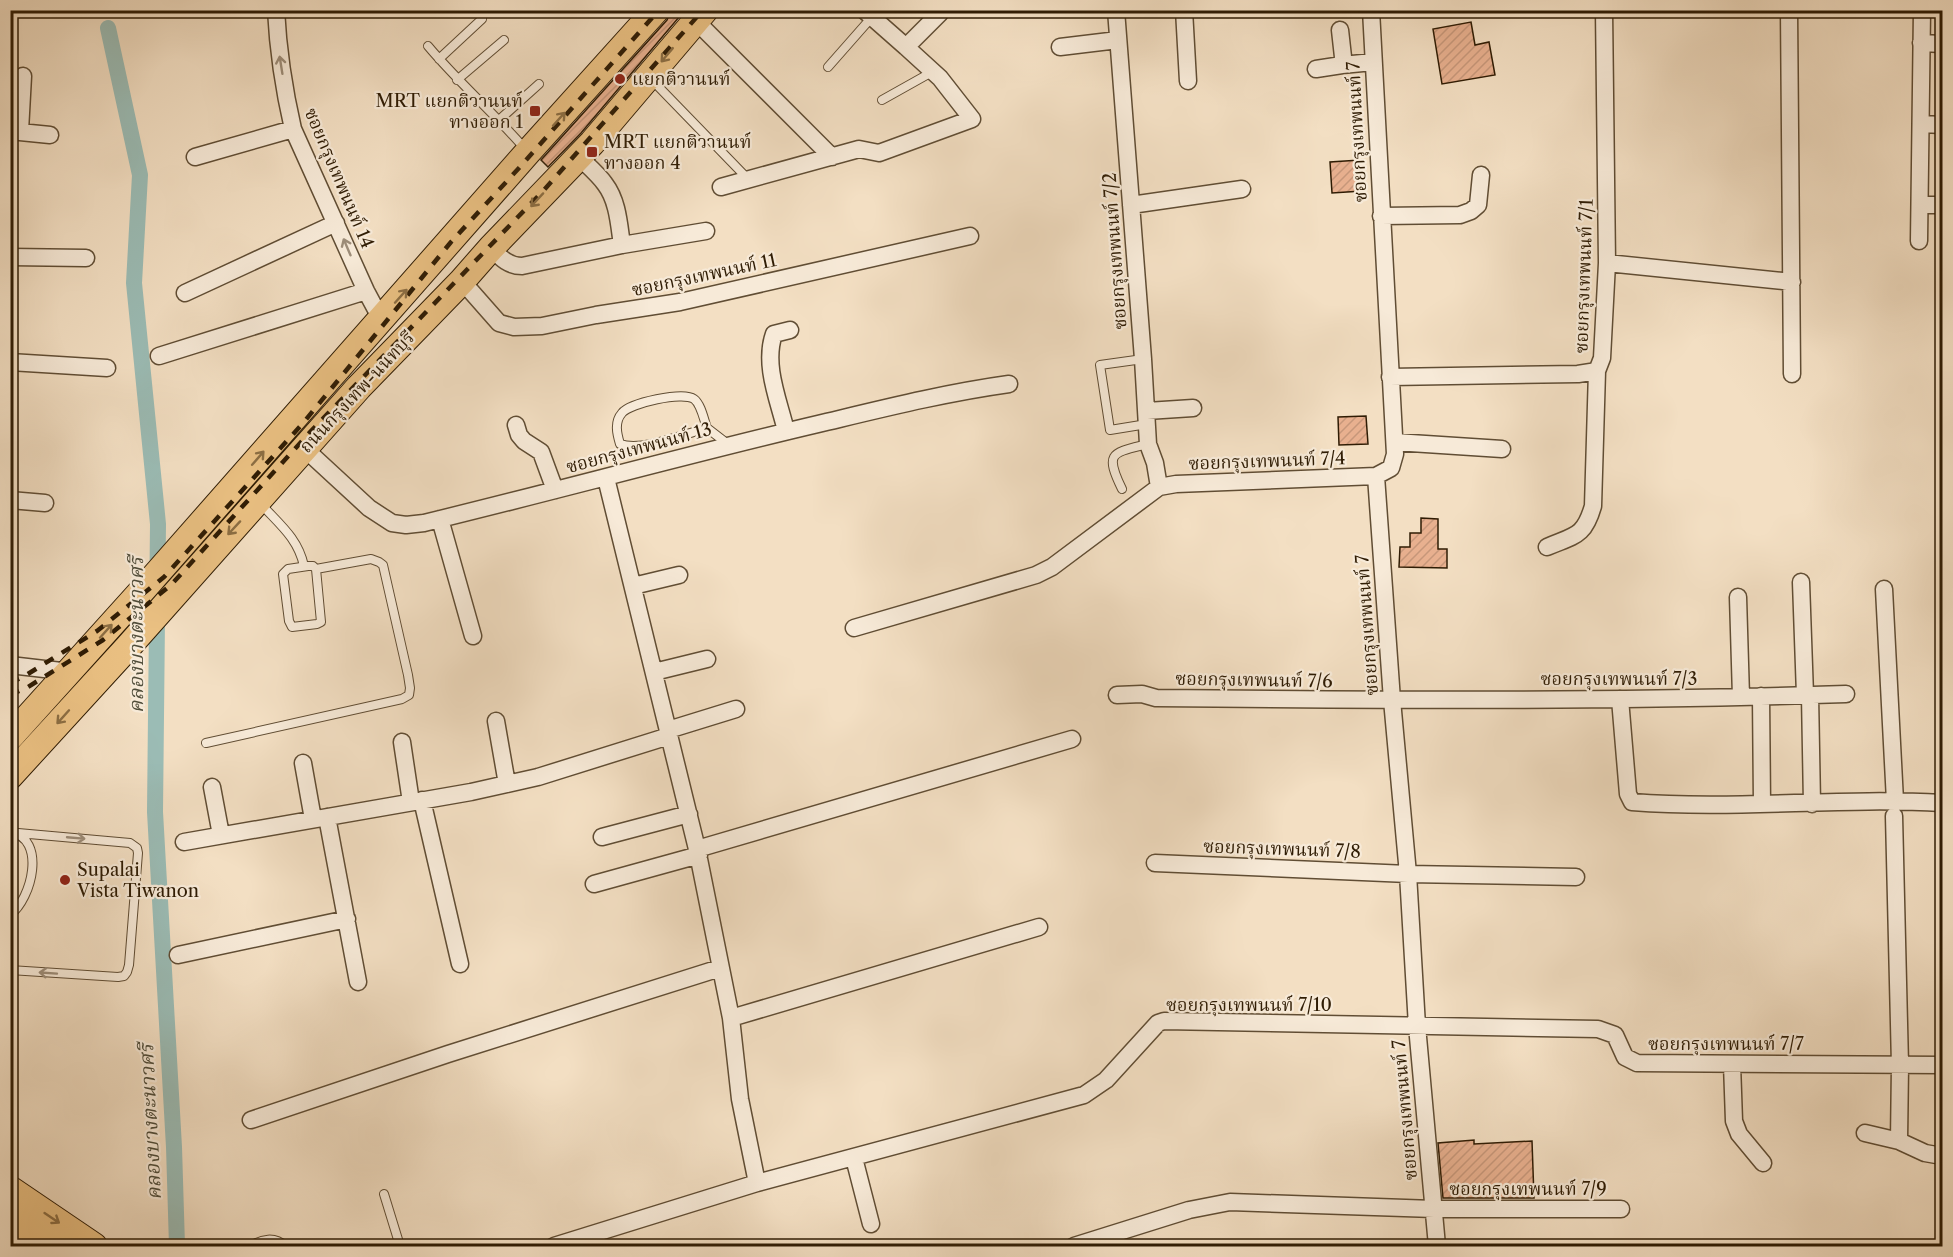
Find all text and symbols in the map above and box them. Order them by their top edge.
one-way arrow [660,47,674,62]
one-way arrow [276,55,287,75]
street label: ซอยกรุงเทพนนท์ 7 [1342,61,1373,203]
place label: แยกติวานนท์ [632,68,731,90]
marker: แยกติวานนท์ [613,72,627,86]
place label: MRT แยกติวานนท์ ทางออก 1 [376,90,523,133]
marker: MRT แยกติวานนท์ ทางออก 1 [528,104,542,118]
street label: ซอยกรุงเทพนนท์ 14 [299,105,378,252]
one-way arrow [552,112,566,127]
place label: MRT แยกติวานนท์ ทางออก 4 [604,131,751,174]
marker: MRT แยกติวานนท์ ทางออก 4 [585,145,599,159]
street label: ซอยกรุงเทพนนท์ 7/2 [1099,172,1132,330]
one-way arrow [530,192,544,207]
street label: ซอยกรุงเทพนนท์ 7/1 [1570,198,1599,354]
one-way arrow [340,238,351,256]
street label: ซอยกรุงเทพนนท์ 11 [630,249,779,302]
one-way arrow [394,289,408,304]
street label: ถนนกรุงเทพ-นนทบุรี [295,327,420,458]
street label: ซอยกรุงเทพนนท์ 13 [564,418,714,479]
street label: ซอยกรุงเทพนนท์ 7/4 [1188,447,1346,476]
one-way arrow [251,451,265,466]
one-way arrow [227,520,241,535]
water label: คลองบางตะนาวศรี [124,553,148,713]
street label: ซอยกรุงเทพนนท์ 7 [1351,554,1384,696]
one-way arrow [99,624,113,639]
street label: ซอยกรุงเทพนนท์ 7/6 [1175,668,1333,693]
street label: ซอยกรุงเทพนนท์ 7/3 [1541,668,1697,691]
one-way arrow [56,710,70,725]
one-way arrow [66,833,86,844]
street label: ซอยกรุงเทพนนท์ 7/8 [1203,835,1361,864]
place label: Supalai Vista Tiwanon [76,859,199,902]
marker: Supalai Vista Tiwanon [58,873,72,887]
one-way arrow [38,967,58,978]
street label: ซอยกรุงเทพนนท์ 7/10 [1166,994,1332,1017]
street label: ซอยกรุงเทพนนท์ 7/7 [1648,1033,1804,1056]
water label: คลองบางตะนาวศรี [134,1039,166,1201]
street label: ซอยกรุงเทพนนท์ 7 [1388,1039,1423,1181]
street label: ซอยกรุงเทพนนท์ 7/9 [1449,1178,1607,1201]
one-way arrow [44,1212,60,1224]

